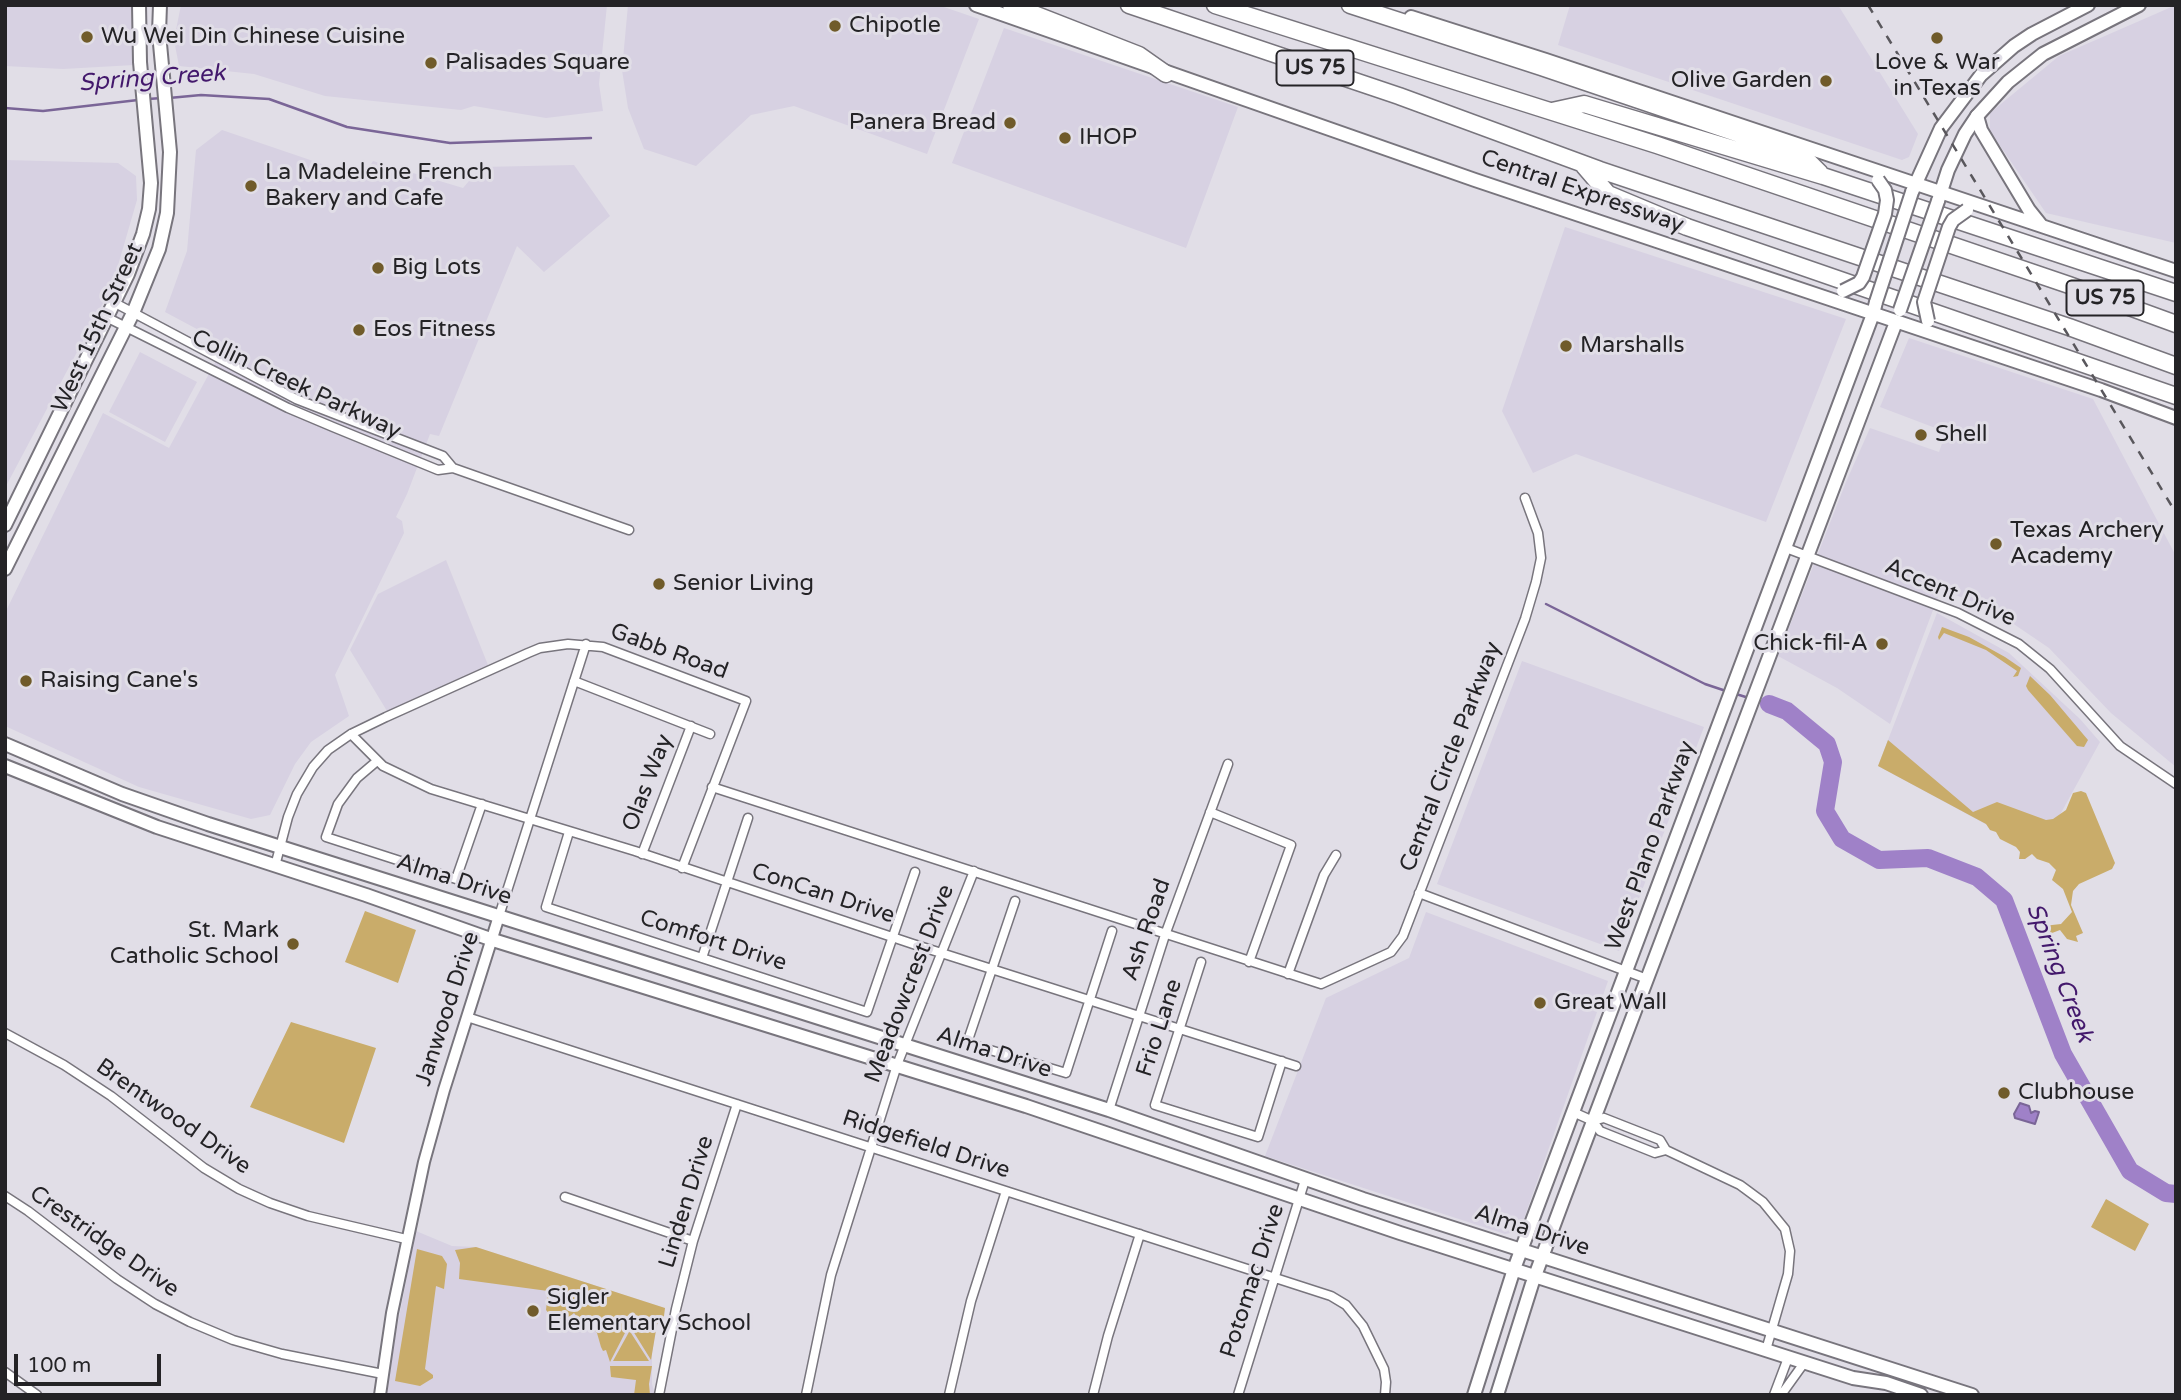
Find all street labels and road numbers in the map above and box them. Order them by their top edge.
road number: US 75 [1276,50,1354,86]
street label: Central Expressway [1477,144,1687,240]
street label: West 15th Street [47,239,149,417]
road number: US 75 [2066,280,2144,316]
street label: Collin Creek Parkway [187,324,405,446]
street label: Accent Drive [1880,553,2020,633]
street label: Gabb Road [606,618,732,686]
street label: Central Circle Parkway [1394,638,1508,876]
street label: Olas Way [617,731,679,835]
street label: West Plano Parkway [1600,737,1702,955]
street label: Alma Drive [393,848,515,912]
street label: ConCan Drive [748,858,898,930]
street label: Ash Road [1117,875,1177,985]
street label: Meadowcrest Drive [859,881,961,1087]
street label: Comfort Drive [636,904,790,978]
street label: Janwood Drive [410,928,486,1090]
street label: Frio Lane [1131,976,1189,1080]
street label: Alma Drive [933,1021,1055,1085]
street label: Brentwood Drive [90,1053,256,1181]
street label: Ridgefield Drive [839,1105,1013,1185]
street label: Linden Drive [654,1132,720,1272]
street label: Crestridge Drive [24,1180,184,1304]
street label: Alma Drive [1471,1199,1593,1263]
street label: Potomac Drive [1215,1200,1291,1362]

